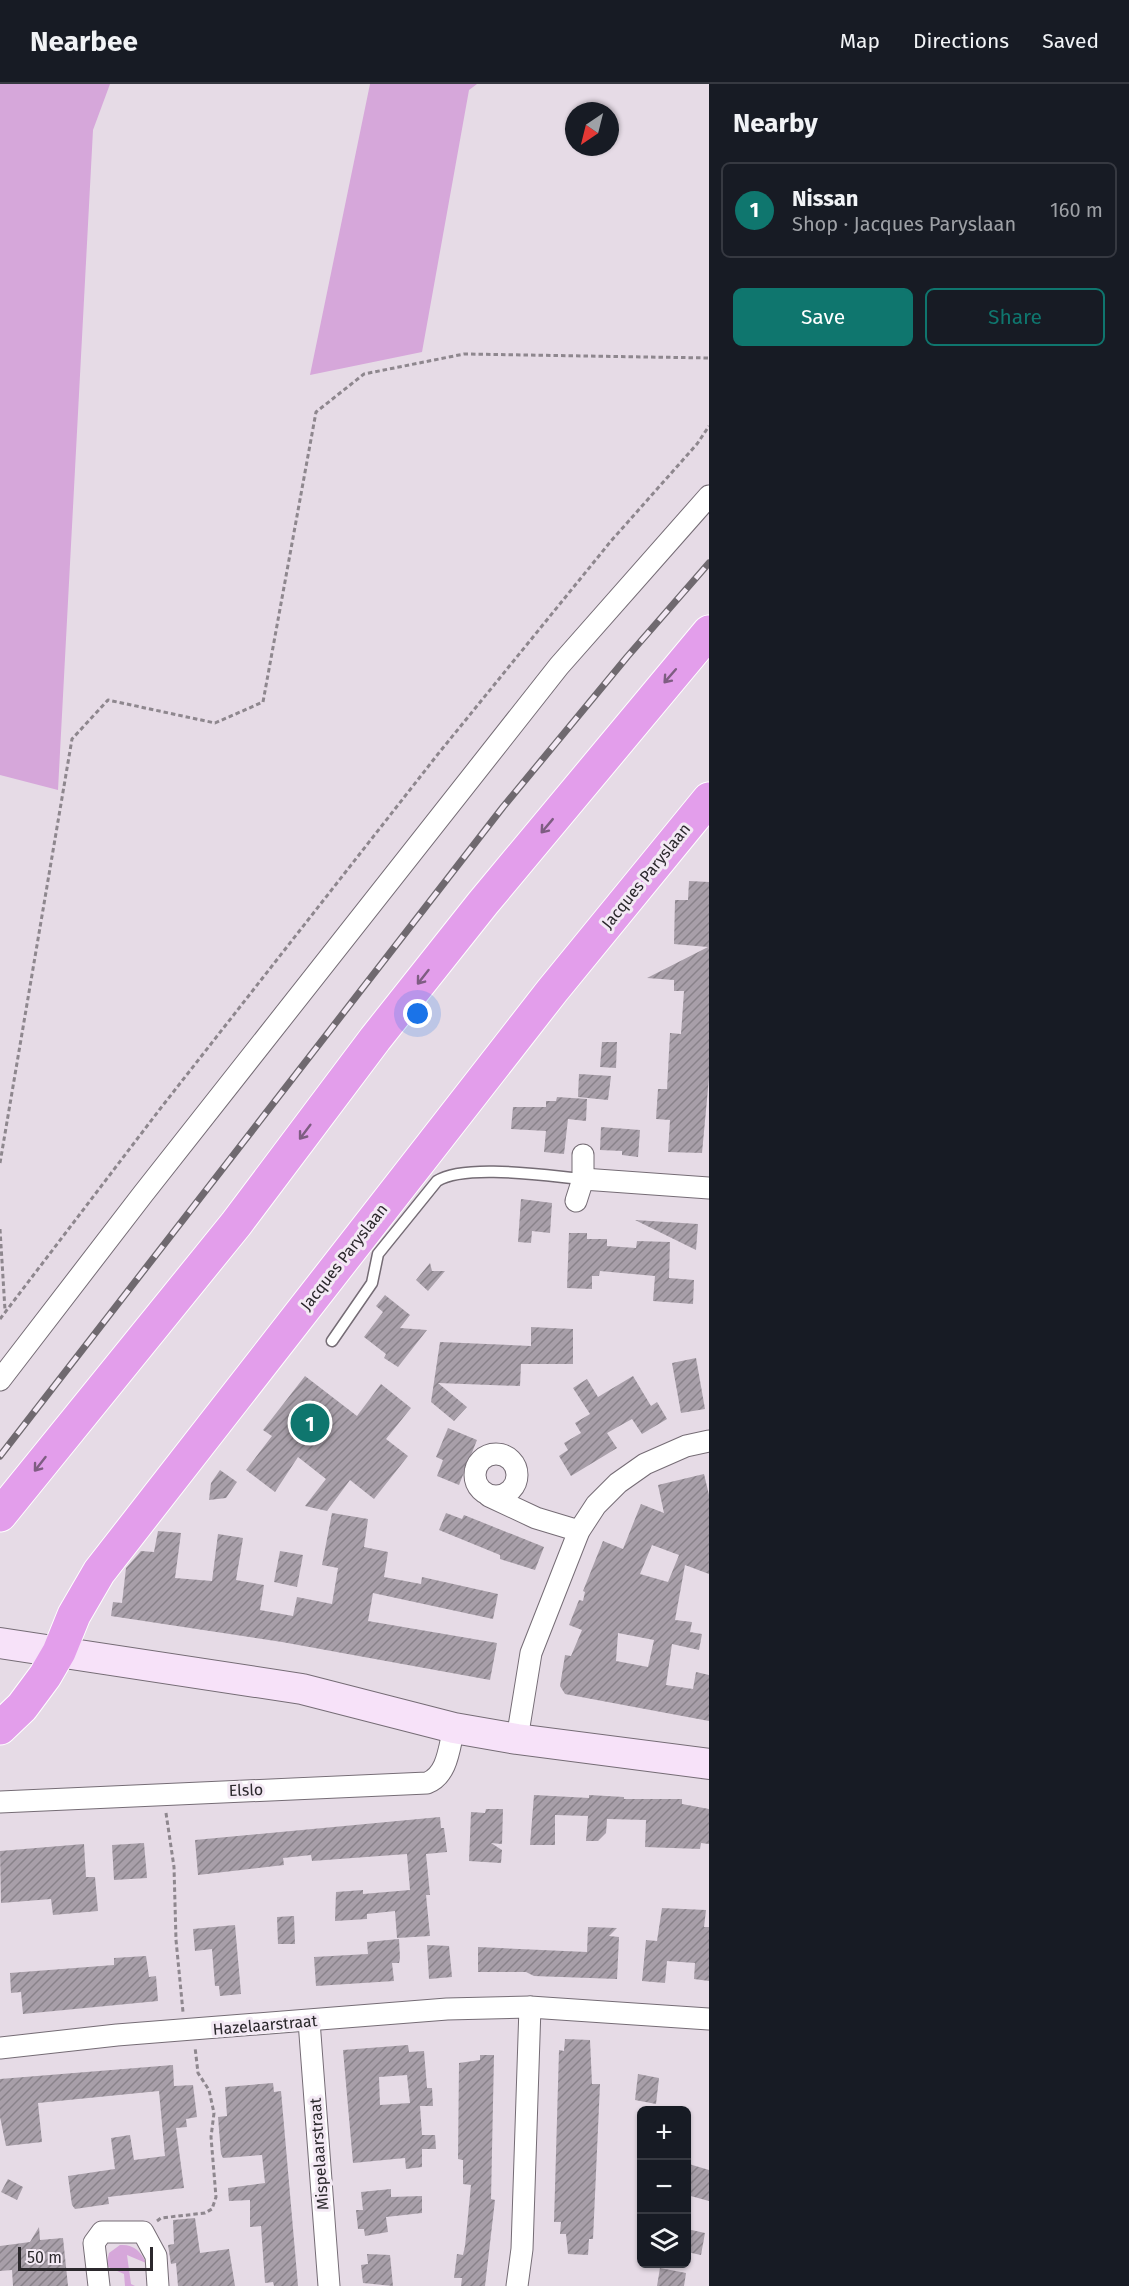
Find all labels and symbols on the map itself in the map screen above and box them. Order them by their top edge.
north arrow [565,102,619,156]
one-way arrow [663,668,677,683]
one-way arrow [540,818,554,833]
street label: Jacques Paryslaan [598,819,694,933]
one-way arrow [417,969,430,985]
your location [403,999,432,1028]
one-way arrow [299,1124,311,1140]
street label: Jacques Paryslaan [296,1200,392,1314]
pin: 1 [290,1400,330,1446]
one-way arrow [34,1456,47,1472]
street label: Elslo [228,1780,264,1800]
street label: Hazelaarstraat [212,2011,318,2039]
street label: Mispelaarstraat [306,2097,332,2211]
scale bar [18,2244,153,2272]

